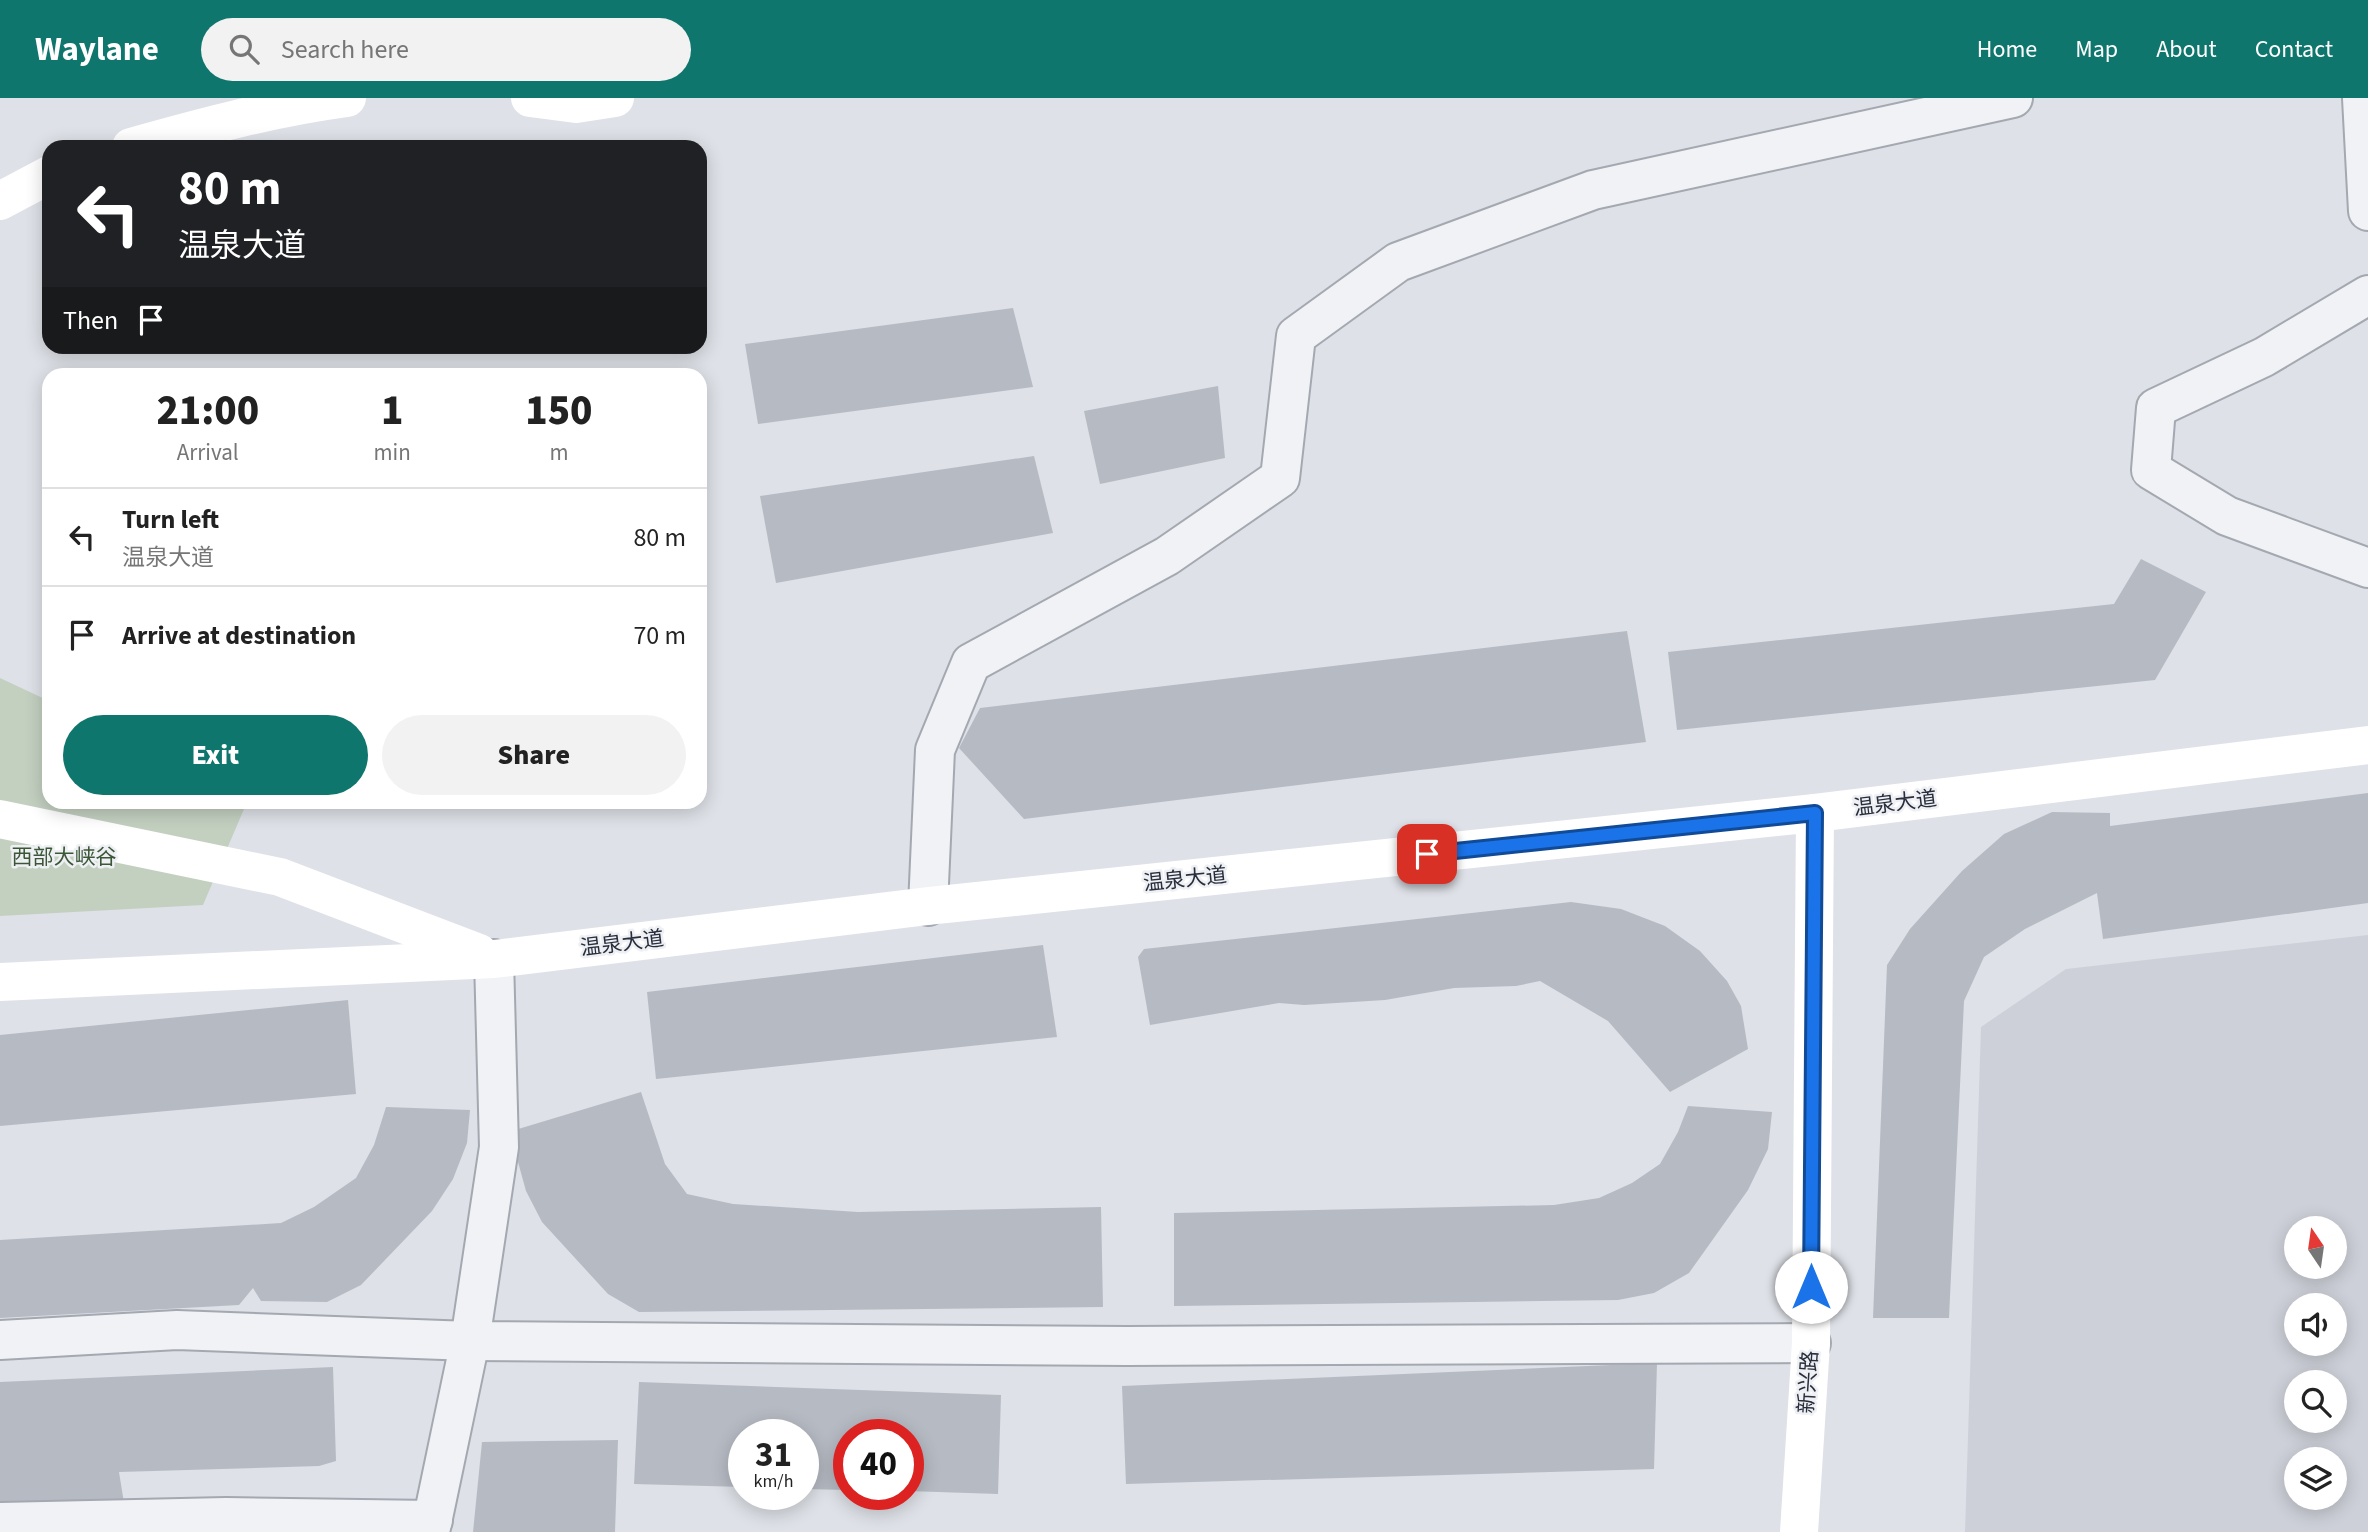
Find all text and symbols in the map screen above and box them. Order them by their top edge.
search box [201,18,691,81]
text: Waylane [35,26,159,73]
icon: search [225,30,263,68]
text: Search here [281,31,409,68]
text: Home [1977,32,2037,67]
text: Map [2075,32,2118,67]
text: About [2156,32,2217,67]
text: Contact [2255,32,2333,67]
text: 80 m [178,154,282,224]
icon: left [63,168,154,259]
text: 温泉大道 [178,223,306,269]
icon: arrive [132,301,170,339]
text: Then [63,302,118,339]
text: 21:00 [156,381,259,441]
text: 1 [381,381,403,441]
text: 150 [525,381,593,441]
text: Arrival [177,436,239,469]
text: min [374,436,411,469]
text: m [549,436,568,469]
text: Turn left [122,501,219,538]
icon: left [63,518,101,556]
text: 80 m [633,519,686,556]
text: 温泉大道 [122,541,214,574]
icon: arrive [63,616,101,654]
text: Arrive at destination [122,617,356,654]
text: 70 m [633,617,686,654]
button: Exit [63,715,368,795]
button: Share [382,715,686,795]
street label: 温泉大道 [1851,783,1939,823]
pin [1397,824,1457,884]
icon: arrive [1408,835,1446,873]
park label: 西部大峡谷 [12,842,117,872]
street label: 温泉大道 [1142,860,1228,898]
street label: 温泉大道 [578,923,666,963]
north arrow [2284,1216,2347,1279]
map controls [2284,1216,2347,1510]
position arrow [1774,1250,1848,1324]
button: sound [2284,1293,2347,1356]
street label: 新兴路 [1791,1350,1825,1414]
button: search [2284,1370,2347,1433]
speed limit sign: 40 [833,1419,924,1510]
text: 31 [755,1430,792,1480]
button: layers [2284,1447,2347,1510]
text: km/h [754,1469,793,1494]

